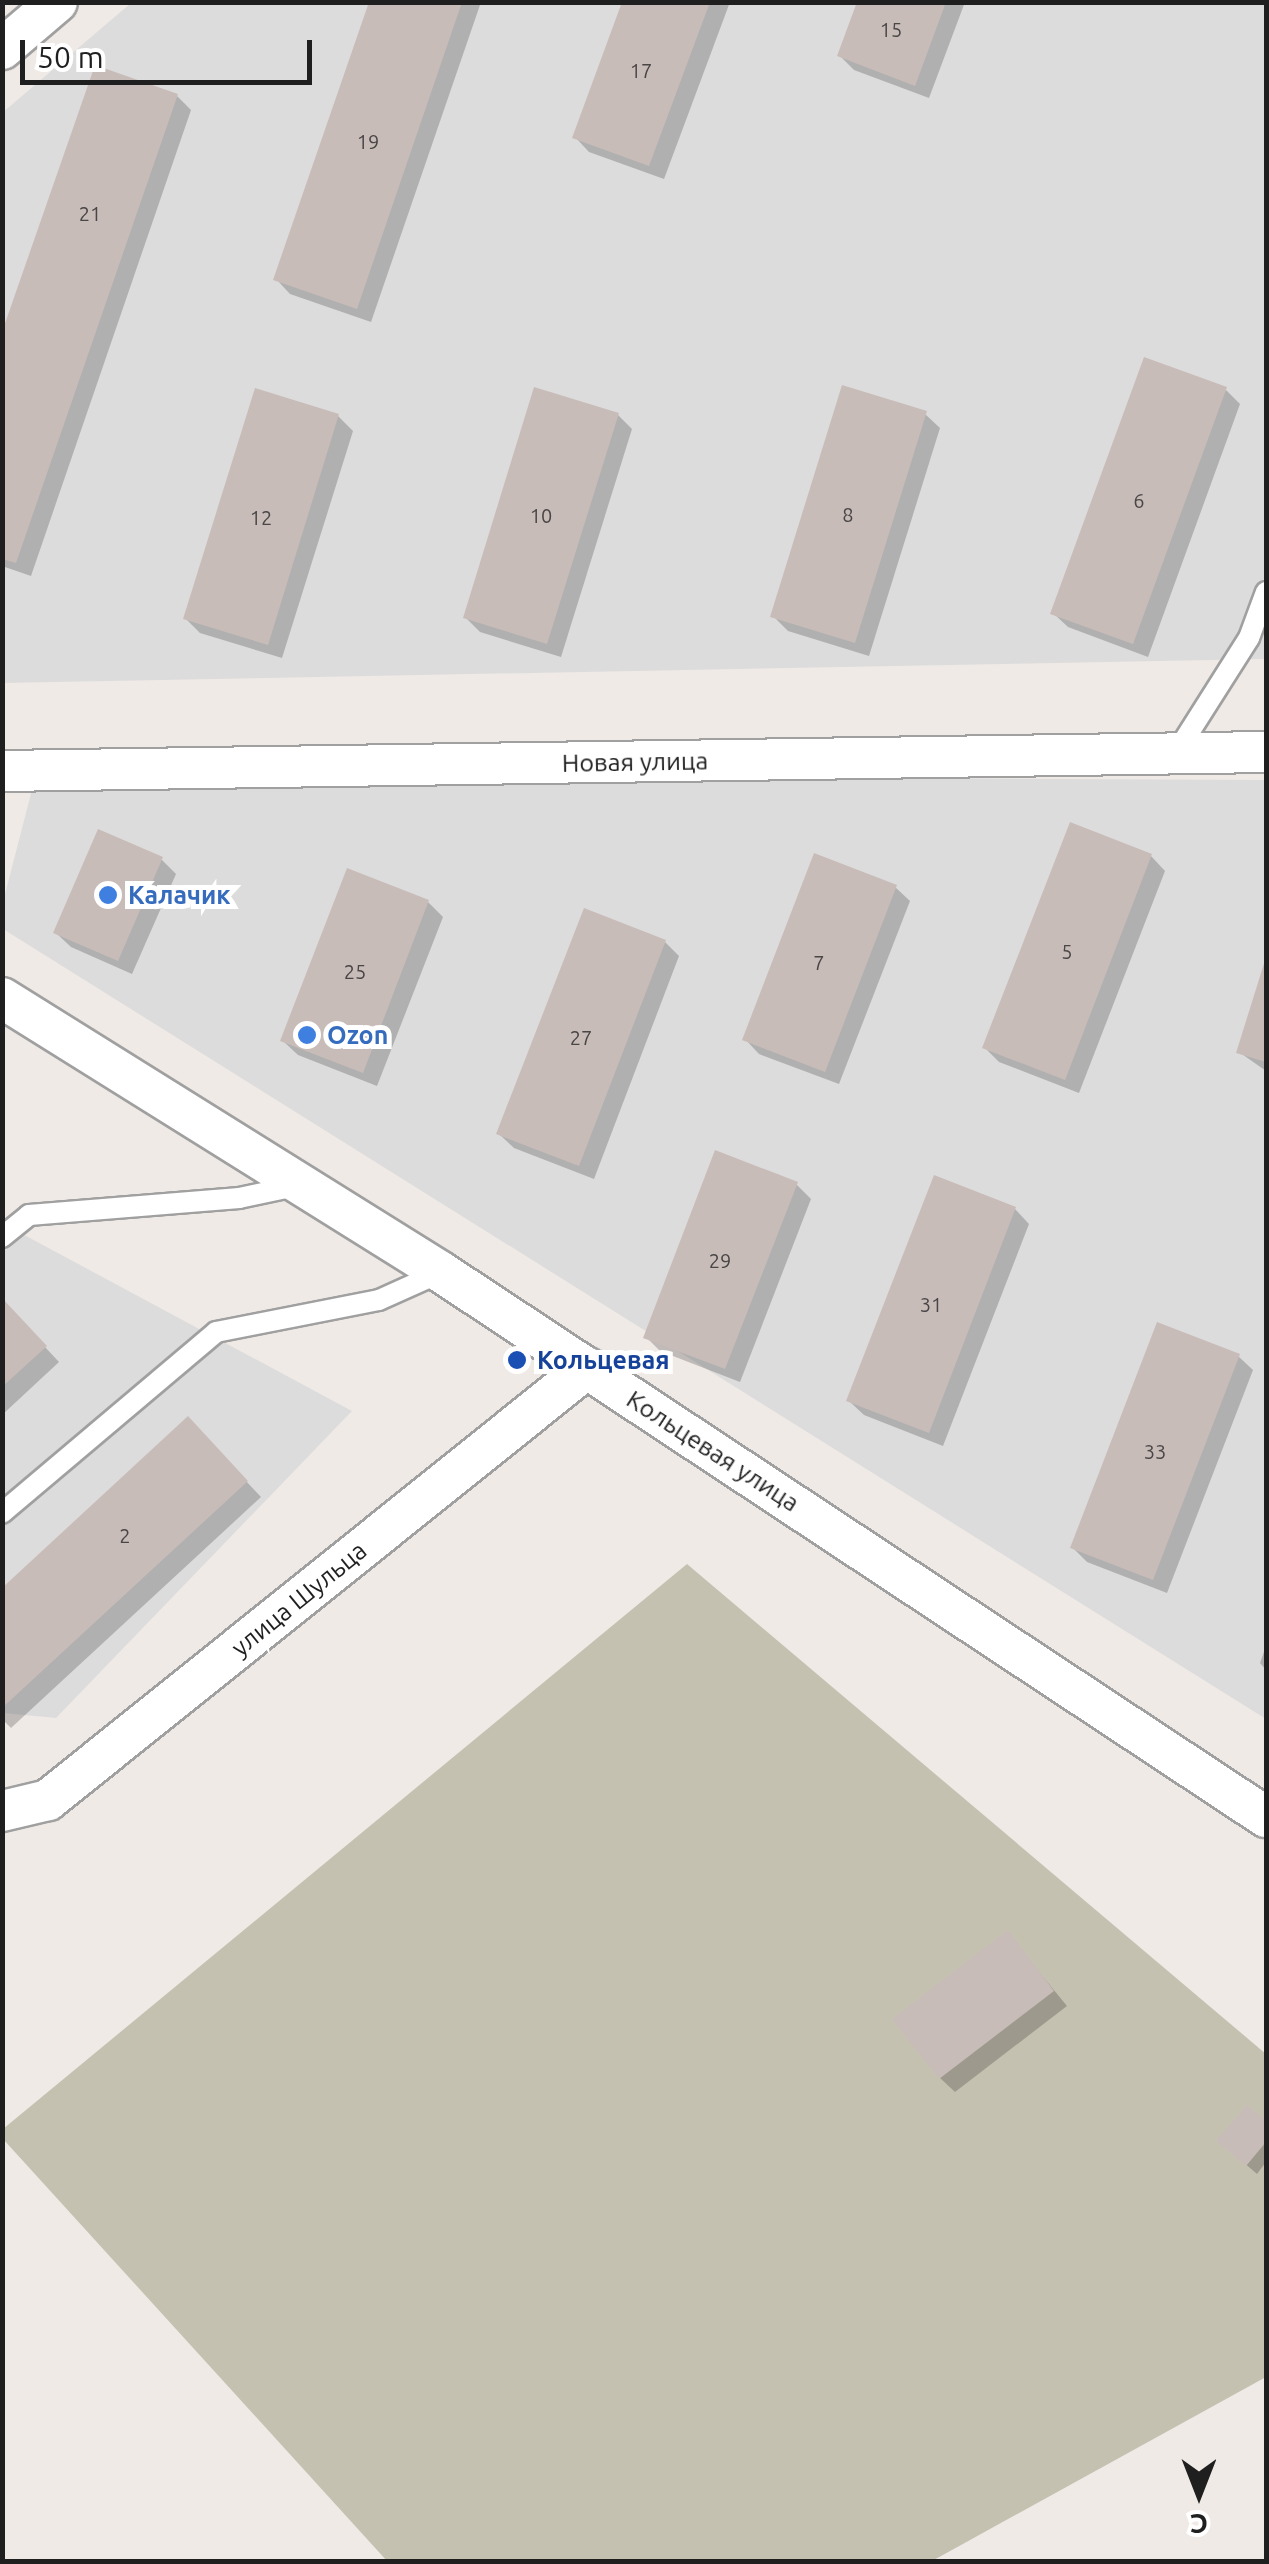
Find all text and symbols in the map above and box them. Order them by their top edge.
house number: 15 [880,17,902,41]
scale bar [25,20,318,82]
text: 50 m [37,40,104,74]
house number: 17 [630,58,652,82]
house number: 19 [357,129,379,153]
house number: 21 [79,201,101,225]
house number: 6 [1133,488,1145,512]
house number: 8 [842,502,854,526]
house number: 10 [530,503,552,527]
house number: 12 [250,505,272,529]
street label: Новая улица [562,746,708,778]
place label: Калачик [128,880,230,910]
marker: Калачик [97,884,119,906]
house number: 5 [1061,939,1073,963]
house number: 7 [813,950,825,974]
house number: 25 [344,959,366,983]
place label: Ozon [327,1020,388,1050]
marker: Ozon [296,1024,318,1046]
house number: 27 [570,1025,592,1049]
house number: 29 [709,1248,731,1272]
house number: 31 [920,1292,942,1316]
place label: Кольцевая [537,1345,670,1375]
marker: Кольцевая [506,1349,528,1371]
street label: Кольцевая улица [621,1384,805,1518]
house number: 33 [1144,1439,1166,1463]
house number: 2 [119,1523,131,1547]
street label: улица Шульца [225,1535,373,1663]
north arrow [1149,2444,1249,2544]
text: С [1190,2509,1208,2540]

